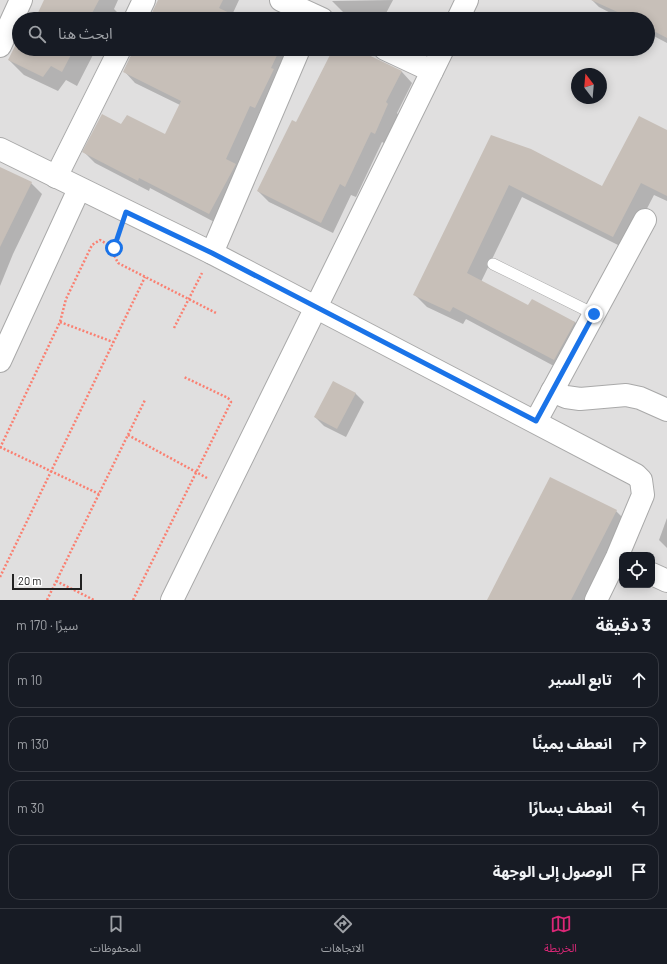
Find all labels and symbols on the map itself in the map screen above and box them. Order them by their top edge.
north arrow [571,68,607,104]
route start [105,239,123,257]
route end [585,305,603,323]
scale bar [12,572,82,591]

